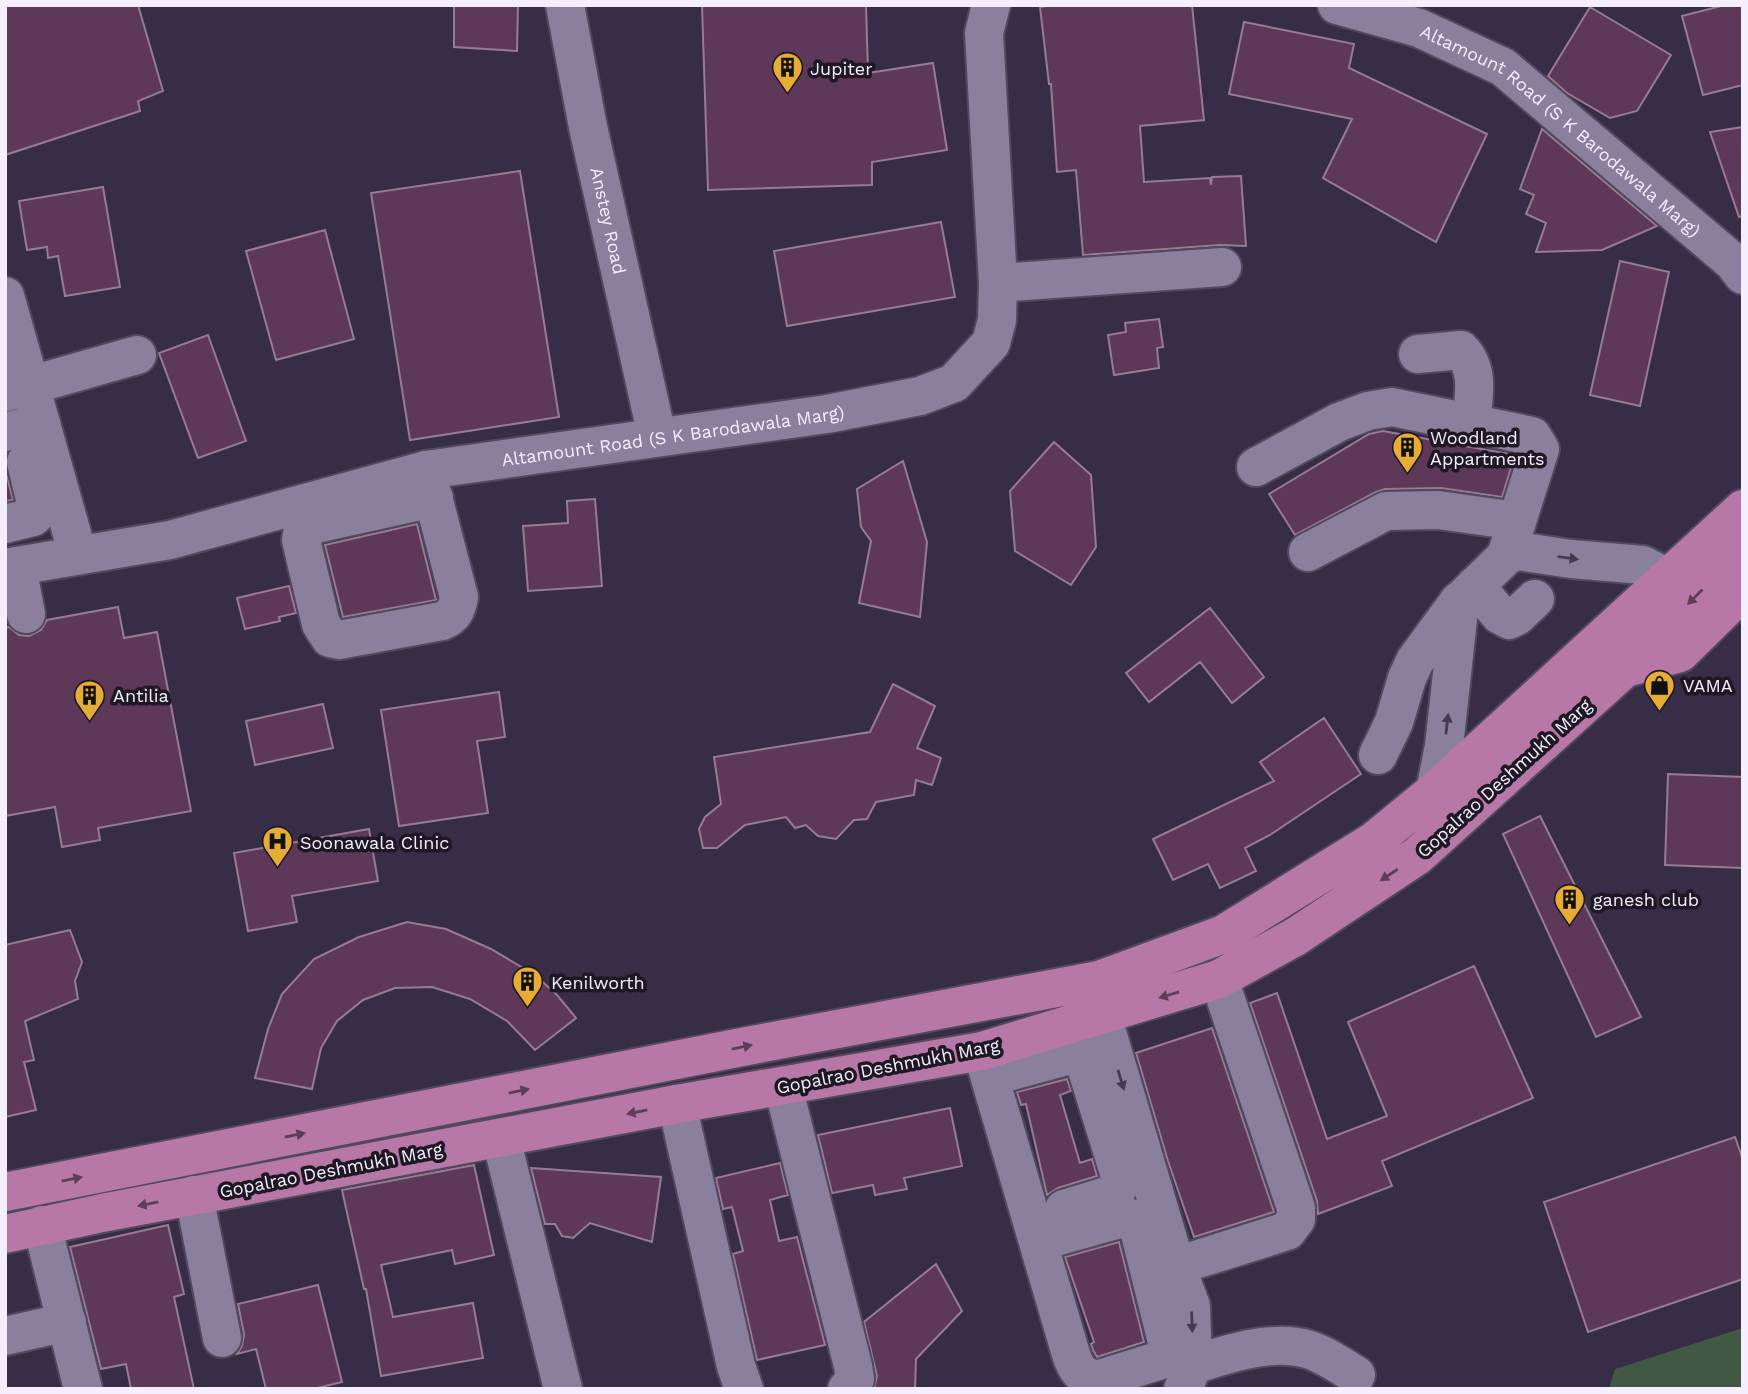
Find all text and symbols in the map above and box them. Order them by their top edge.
street label: Altamount Road (S K Barodawala Marg) [1417,20,1705,241]
building icon: Jupiter [770,51,804,95]
place label: Jupiter [810,58,872,79]
street label: Anstey Road [587,165,631,276]
street label: Altamount Road (S K Barodawala Marg) [500,400,846,470]
place label: Woodland Appartments [1430,427,1545,469]
building icon: Woodland Appartments [1390,430,1424,474]
one-way arrow [1557,553,1579,564]
one-way arrow [1687,588,1703,605]
shop icon: VAMA [1643,668,1677,712]
place label: VAMA [1683,675,1733,696]
building icon: Antilia [73,678,107,722]
place label: Antilia [113,685,169,706]
street label: Gopalrao Deshmukh Marg [1413,694,1596,862]
one-way arrow [1441,713,1452,735]
hospital icon: Soonawala Clinic [260,825,294,869]
place label: Soonawala Clinic [300,832,449,853]
one-way arrow [1380,868,1398,882]
building icon: ganesh club [1553,882,1587,926]
place label: ganesh club [1593,889,1699,910]
building icon: Kenilworth [511,965,545,1009]
place label: Kenilworth [551,972,645,993]
one-way arrow [1158,990,1179,1000]
street label: Gopalrao Deshmukh Marg [775,1034,1002,1098]
one-way arrow [731,1041,753,1052]
one-way arrow [1116,1070,1126,1091]
one-way arrow [508,1085,530,1096]
one-way arrow [626,1107,648,1118]
one-way arrow [284,1129,306,1140]
street label: Gopalrao Deshmukh Marg [218,1138,445,1202]
one-way arrow [61,1173,83,1184]
one-way arrow [137,1199,159,1210]
one-way arrow [1186,1311,1197,1333]

